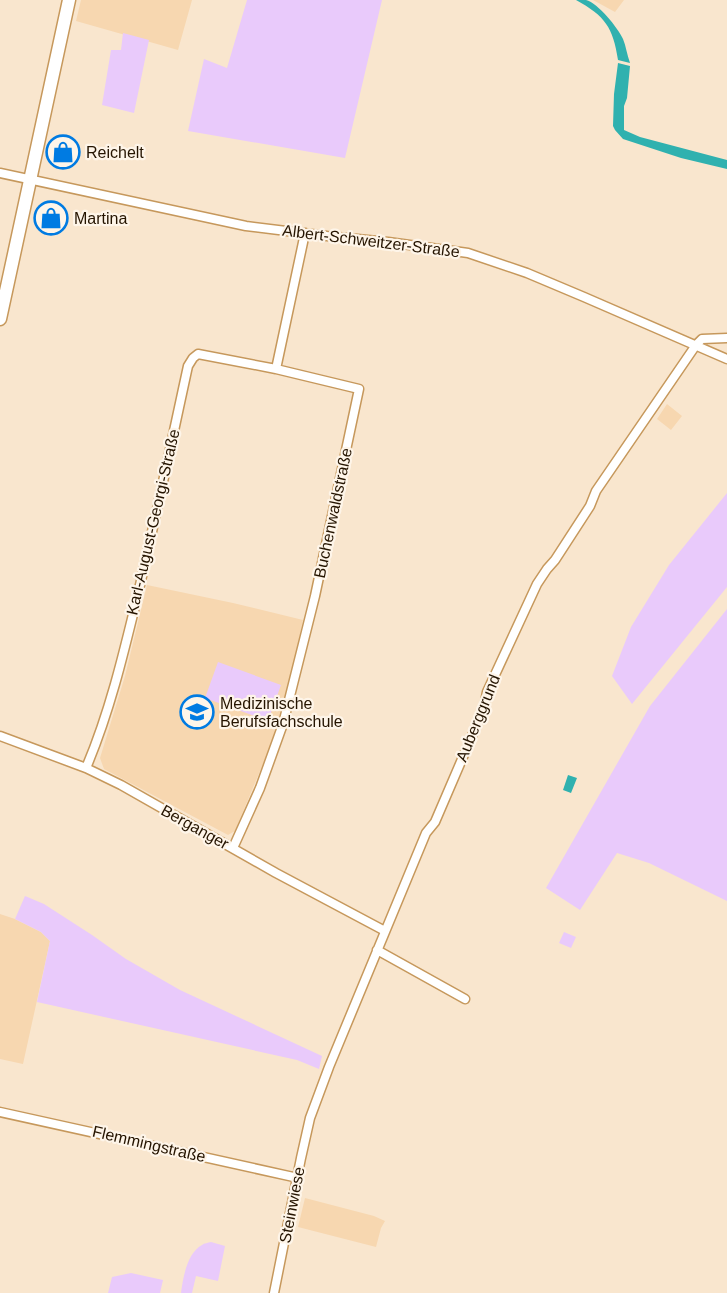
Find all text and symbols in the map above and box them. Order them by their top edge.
shop icon: Reichelt [45,134,81,170]
place label: Reichelt [86,144,144,161]
shop icon: Martina [33,200,69,236]
place label: Martina [74,210,127,227]
street label: Albert-Schweitzer-Straße [281,222,461,260]
street label: Karl-August-Georgi-Straße [123,427,183,617]
street label: Buchenwaldstraße [311,446,355,580]
street label: Auberggrund [453,672,503,764]
school or university icon: Medizinische Berufsfachschule [179,694,215,730]
place label: Medizinische Berufsfachschule [220,695,343,730]
street label: Berganger [158,801,232,853]
street label: Flemmingstraße [91,1123,207,1165]
street label: Steinwiese [276,1165,308,1245]

